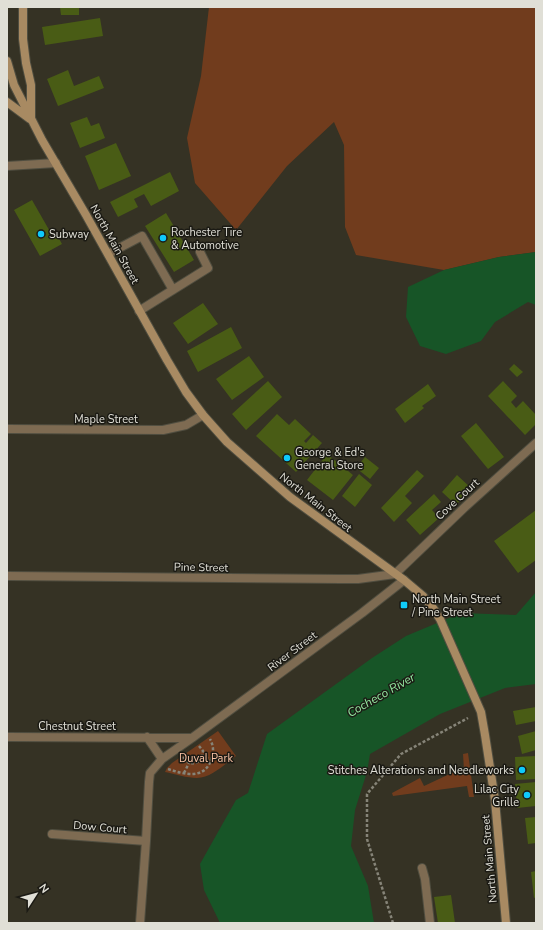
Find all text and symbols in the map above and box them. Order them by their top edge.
street label: North Main Street [87,202,143,287]
place label: Rochester Tire & Automotive [171,225,242,253]
place label: Subway [49,227,89,242]
marker: Subway [36,229,46,239]
marker: Rochester Tire & Automotive [158,233,168,243]
street label: Maple Street [74,412,138,427]
place label: George & Ed's General Store [295,445,365,473]
marker: George & Ed's General Store [282,453,292,463]
street label: North Main Street [276,469,355,536]
street label: Cove Court [432,475,483,524]
street label: Pine Street [174,560,228,575]
place label: North Main Street / Pine Street [411,592,500,620]
marker: North Main Street / Pine Street [399,600,409,610]
street label: River Street [265,628,320,675]
water label: Cocheco River [344,669,418,721]
street label: Chestnut Street [38,719,116,734]
park label: Duval Park [179,751,233,766]
place label: Stitches Alterations and Needleworks [328,763,514,778]
marker: Stitches Alterations and Needleworks [517,765,527,775]
place label: Lilac City Grille [474,782,519,810]
marker: Lilac City Grille [522,790,532,800]
street label: North Main Street [478,814,501,904]
street label: Dow Court [73,818,127,837]
north arrow [16,874,56,914]
text: N [35,881,52,896]

